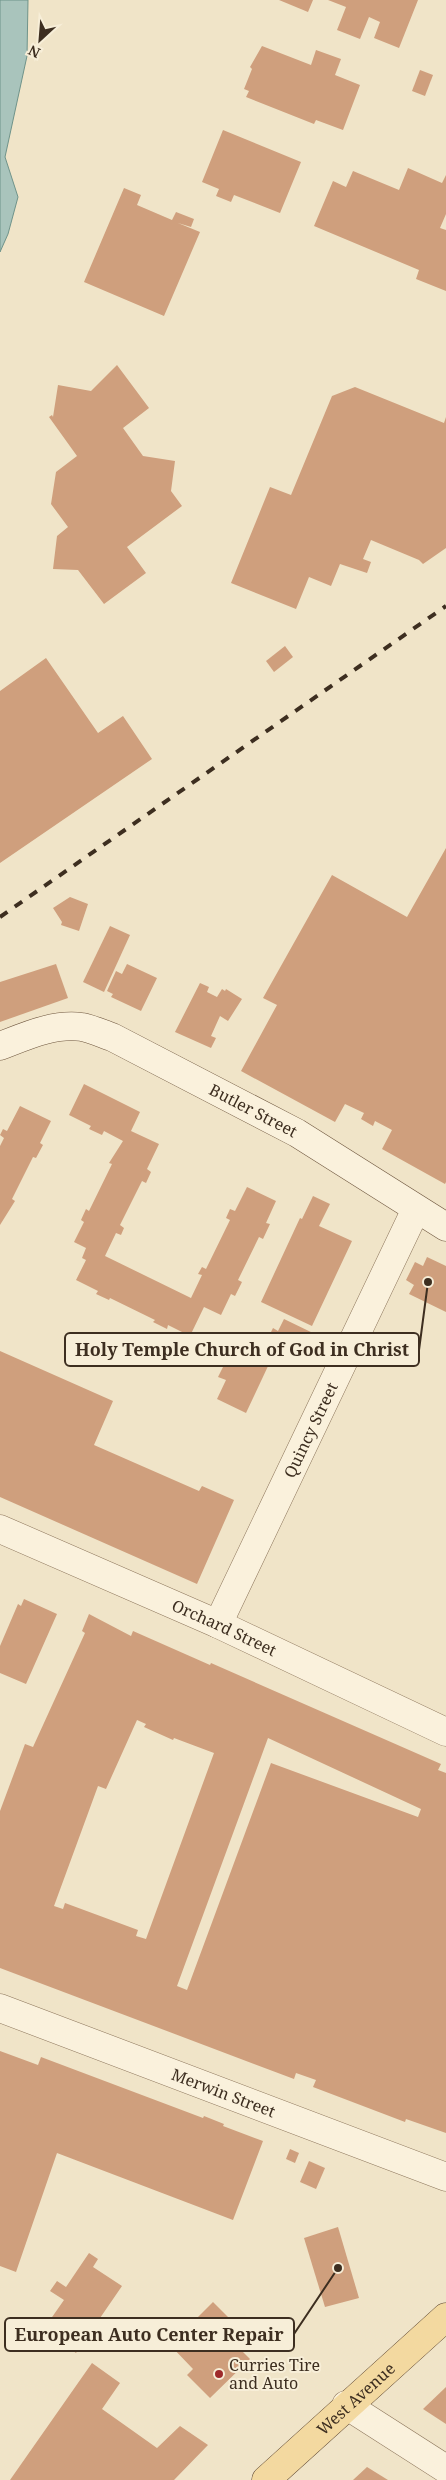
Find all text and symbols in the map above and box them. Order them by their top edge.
north arrow [15,15,65,65]
text: N [25,41,43,63]
street label: Butler Street [206,1078,301,1142]
callout: Holy Temple Church of God in Christ [65,1333,419,1366]
text: Holy Temple Church of God in Christ [75,1337,409,1361]
street label: Quincy Street [278,1378,343,1481]
street label: Orchard Street [169,1594,280,1661]
street label: Merwin Street [169,2063,279,2122]
callout: European Auto Center Repair [5,2318,294,2351]
text: European Auto Center Repair [14,2322,284,2346]
place label: Curries Tire and Auto [229,2354,320,2394]
street label: West Avenue [312,2358,400,2440]
marker: Curries Tire and Auto [213,2368,225,2380]

